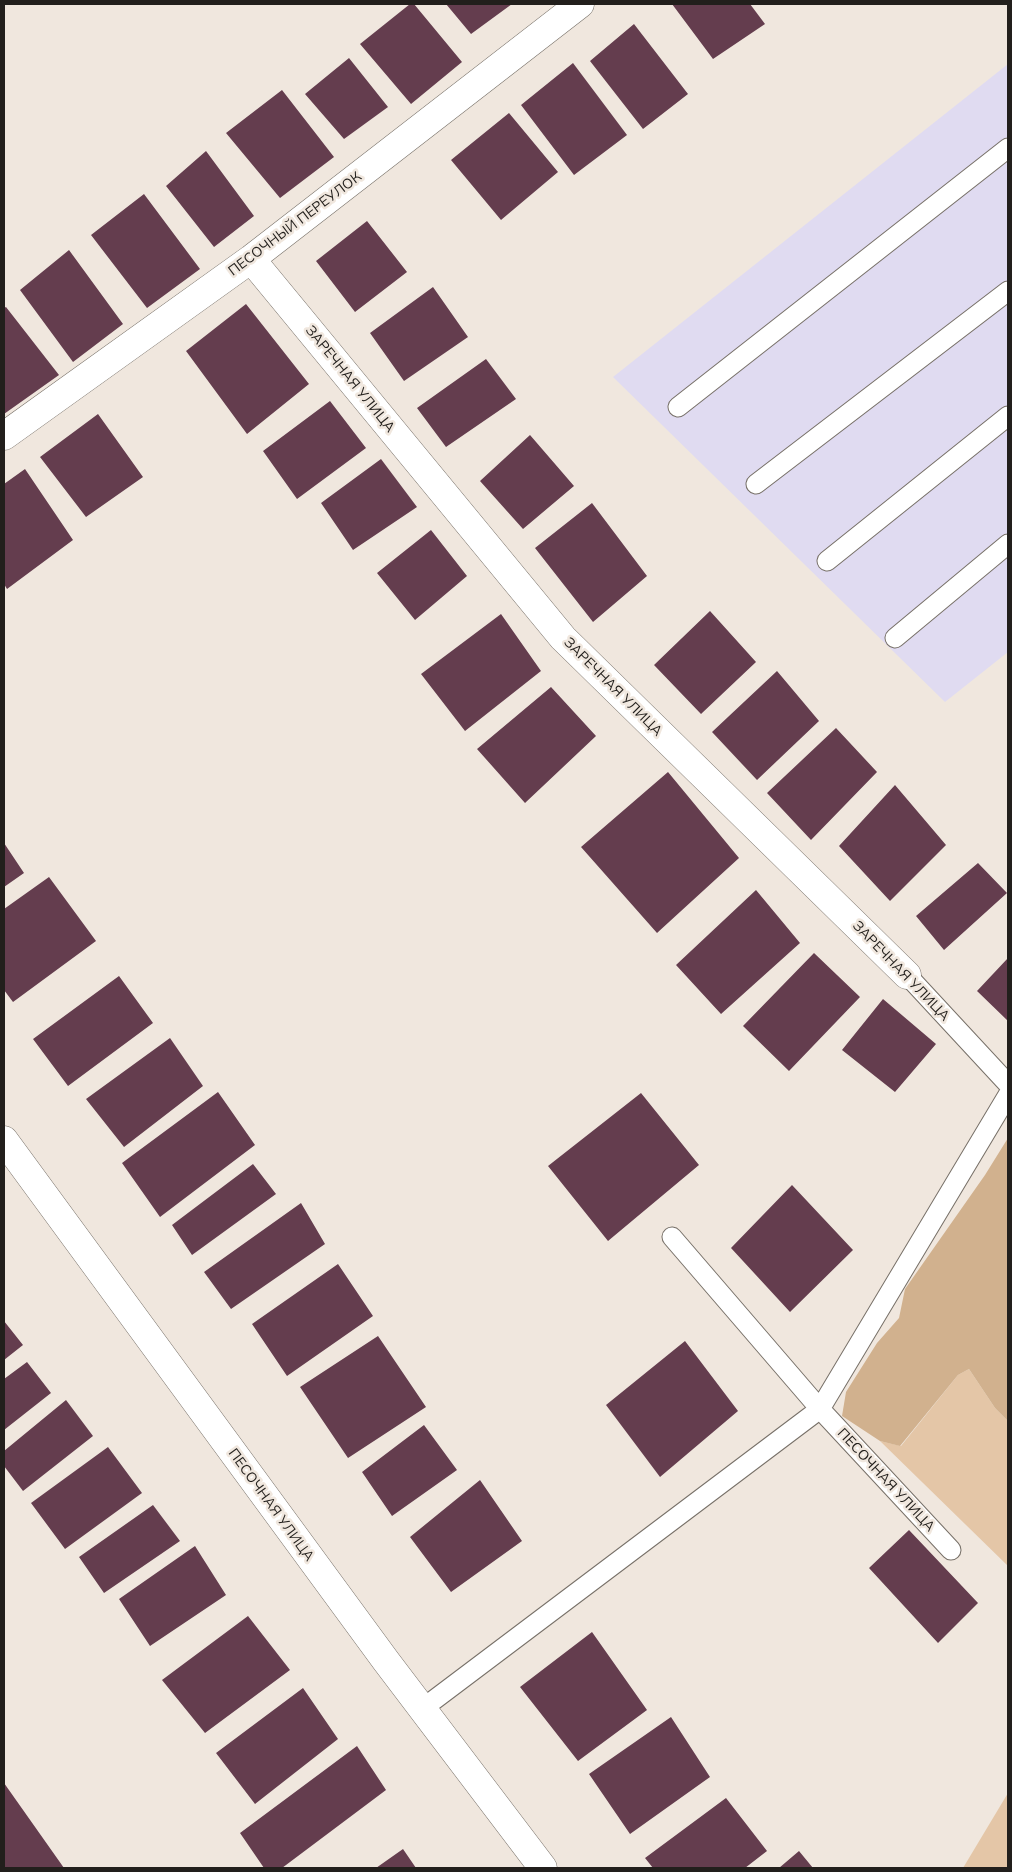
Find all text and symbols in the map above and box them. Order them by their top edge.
street label: ПЕСОЧНЫЙ ПЕРЕУЛОК [225,169,365,279]
street label: ЗАРЕЧНАЯ УЛИЦА [302,322,398,436]
street label: ЗАРЕЧНАЯ УЛИЦА [560,634,666,740]
street label: ЗАРЕЧНАЯ УЛИЦА [849,917,953,1025]
street label: ПЕСОЧНАЯ УЛИЦА [834,1425,938,1535]
street label: ПЕСОЧНАЯ УЛИЦА [225,1445,317,1565]

